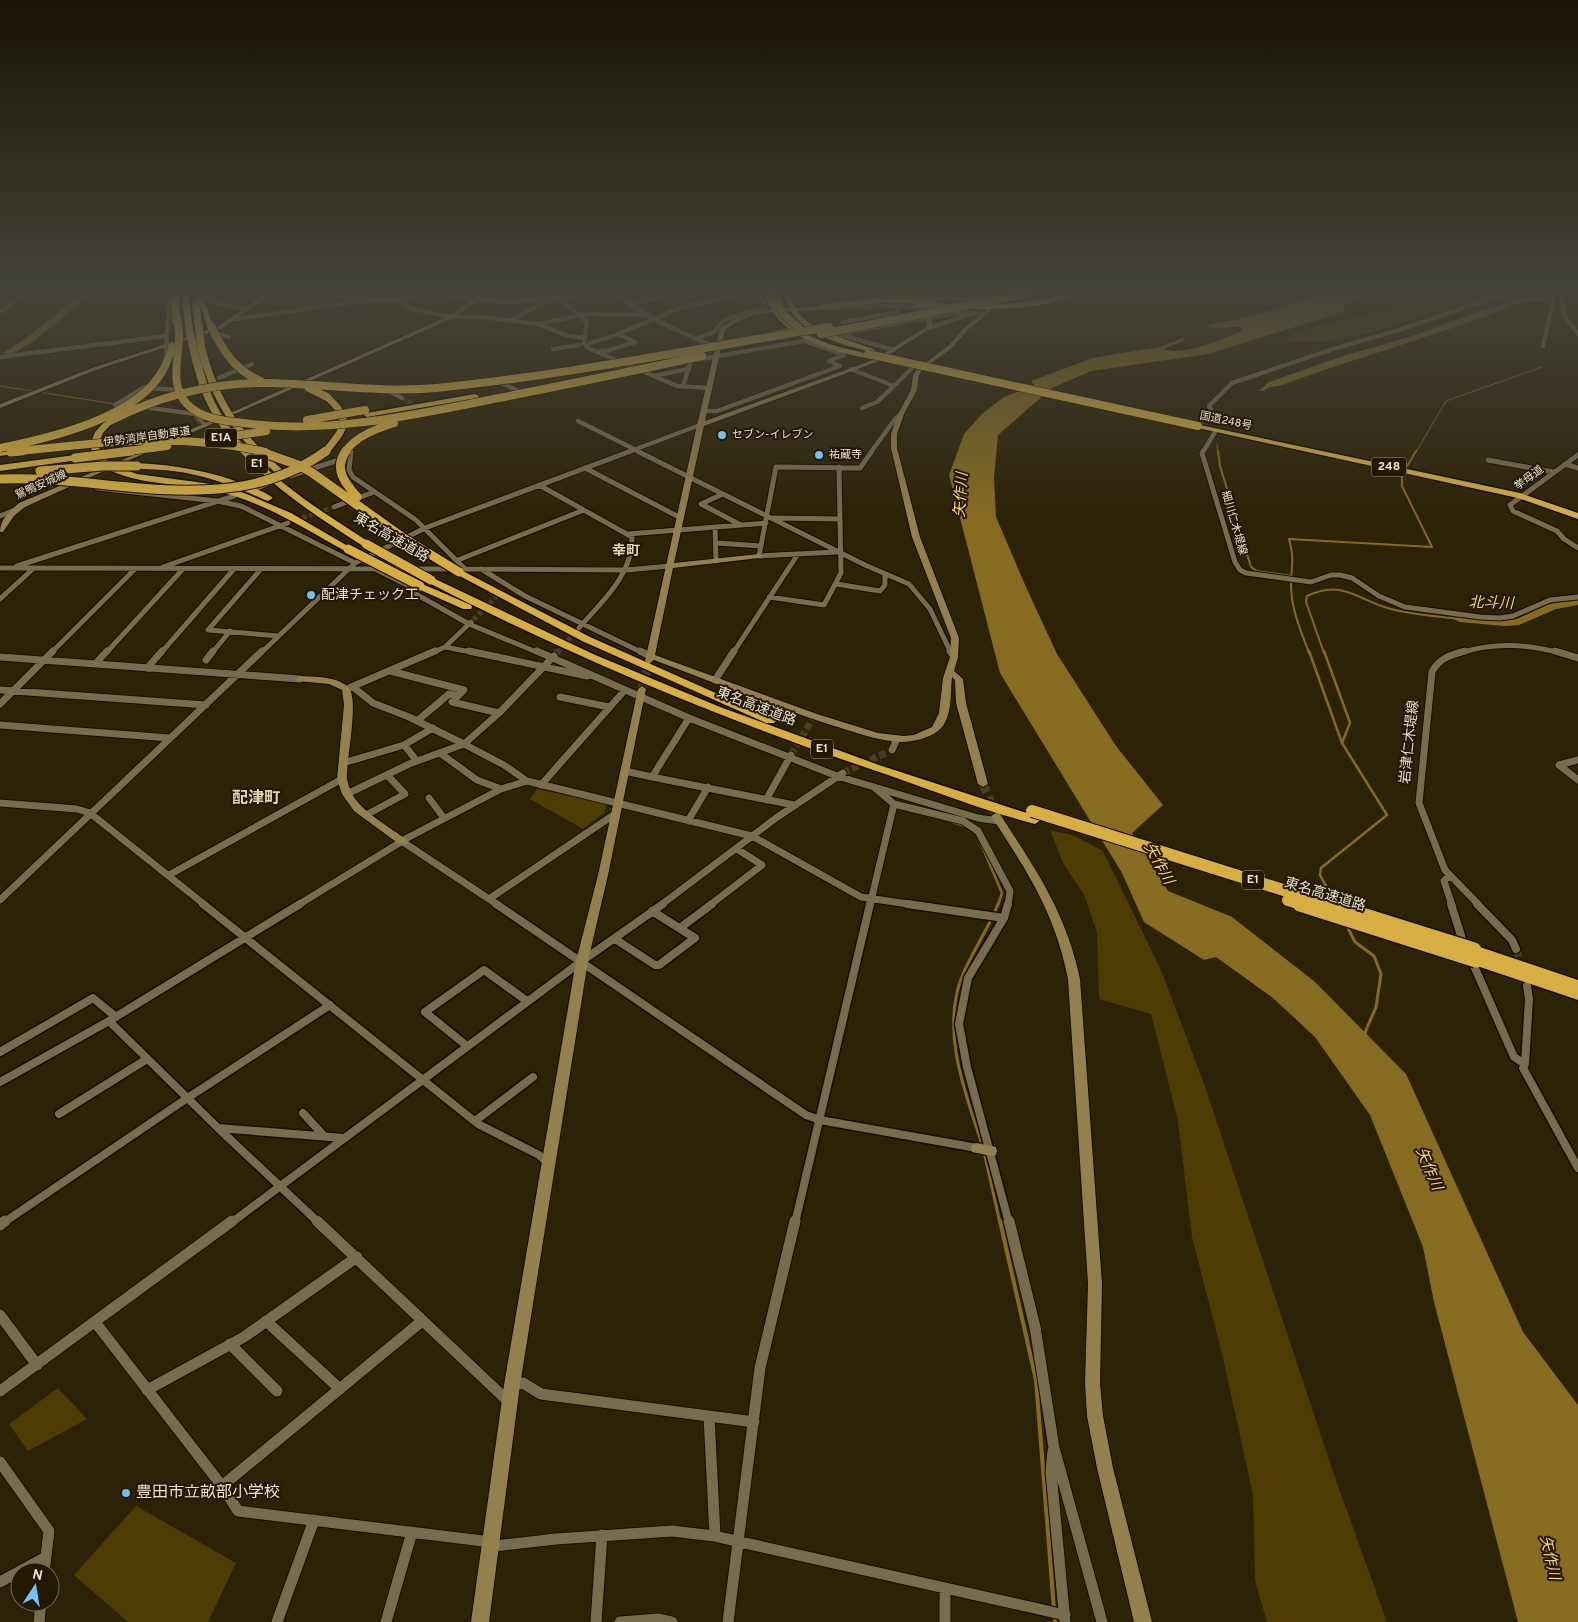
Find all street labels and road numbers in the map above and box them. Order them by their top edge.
street label: 国道248号 [1199,409,1253,433]
street label: 伊勢湾岸自動車道 [102,424,192,450]
road number: E1A [205,428,237,448]
road number: E1 [246,454,268,474]
road number: 248 [1372,458,1406,477]
street label: 挙母道 [1512,463,1546,493]
street label: 鴛鴨安城線 [13,467,69,503]
street label: 細川仁木堤線 [1218,489,1250,557]
street label: 東名高速道路 [350,510,432,566]
street label: 東名高速道路 [714,684,798,730]
street label: 岩津仁木堤線 [1397,699,1423,785]
road number: E1 [811,740,833,759]
road number: E1 [1242,870,1264,890]
street label: 東名高速道路 [1282,875,1368,915]

